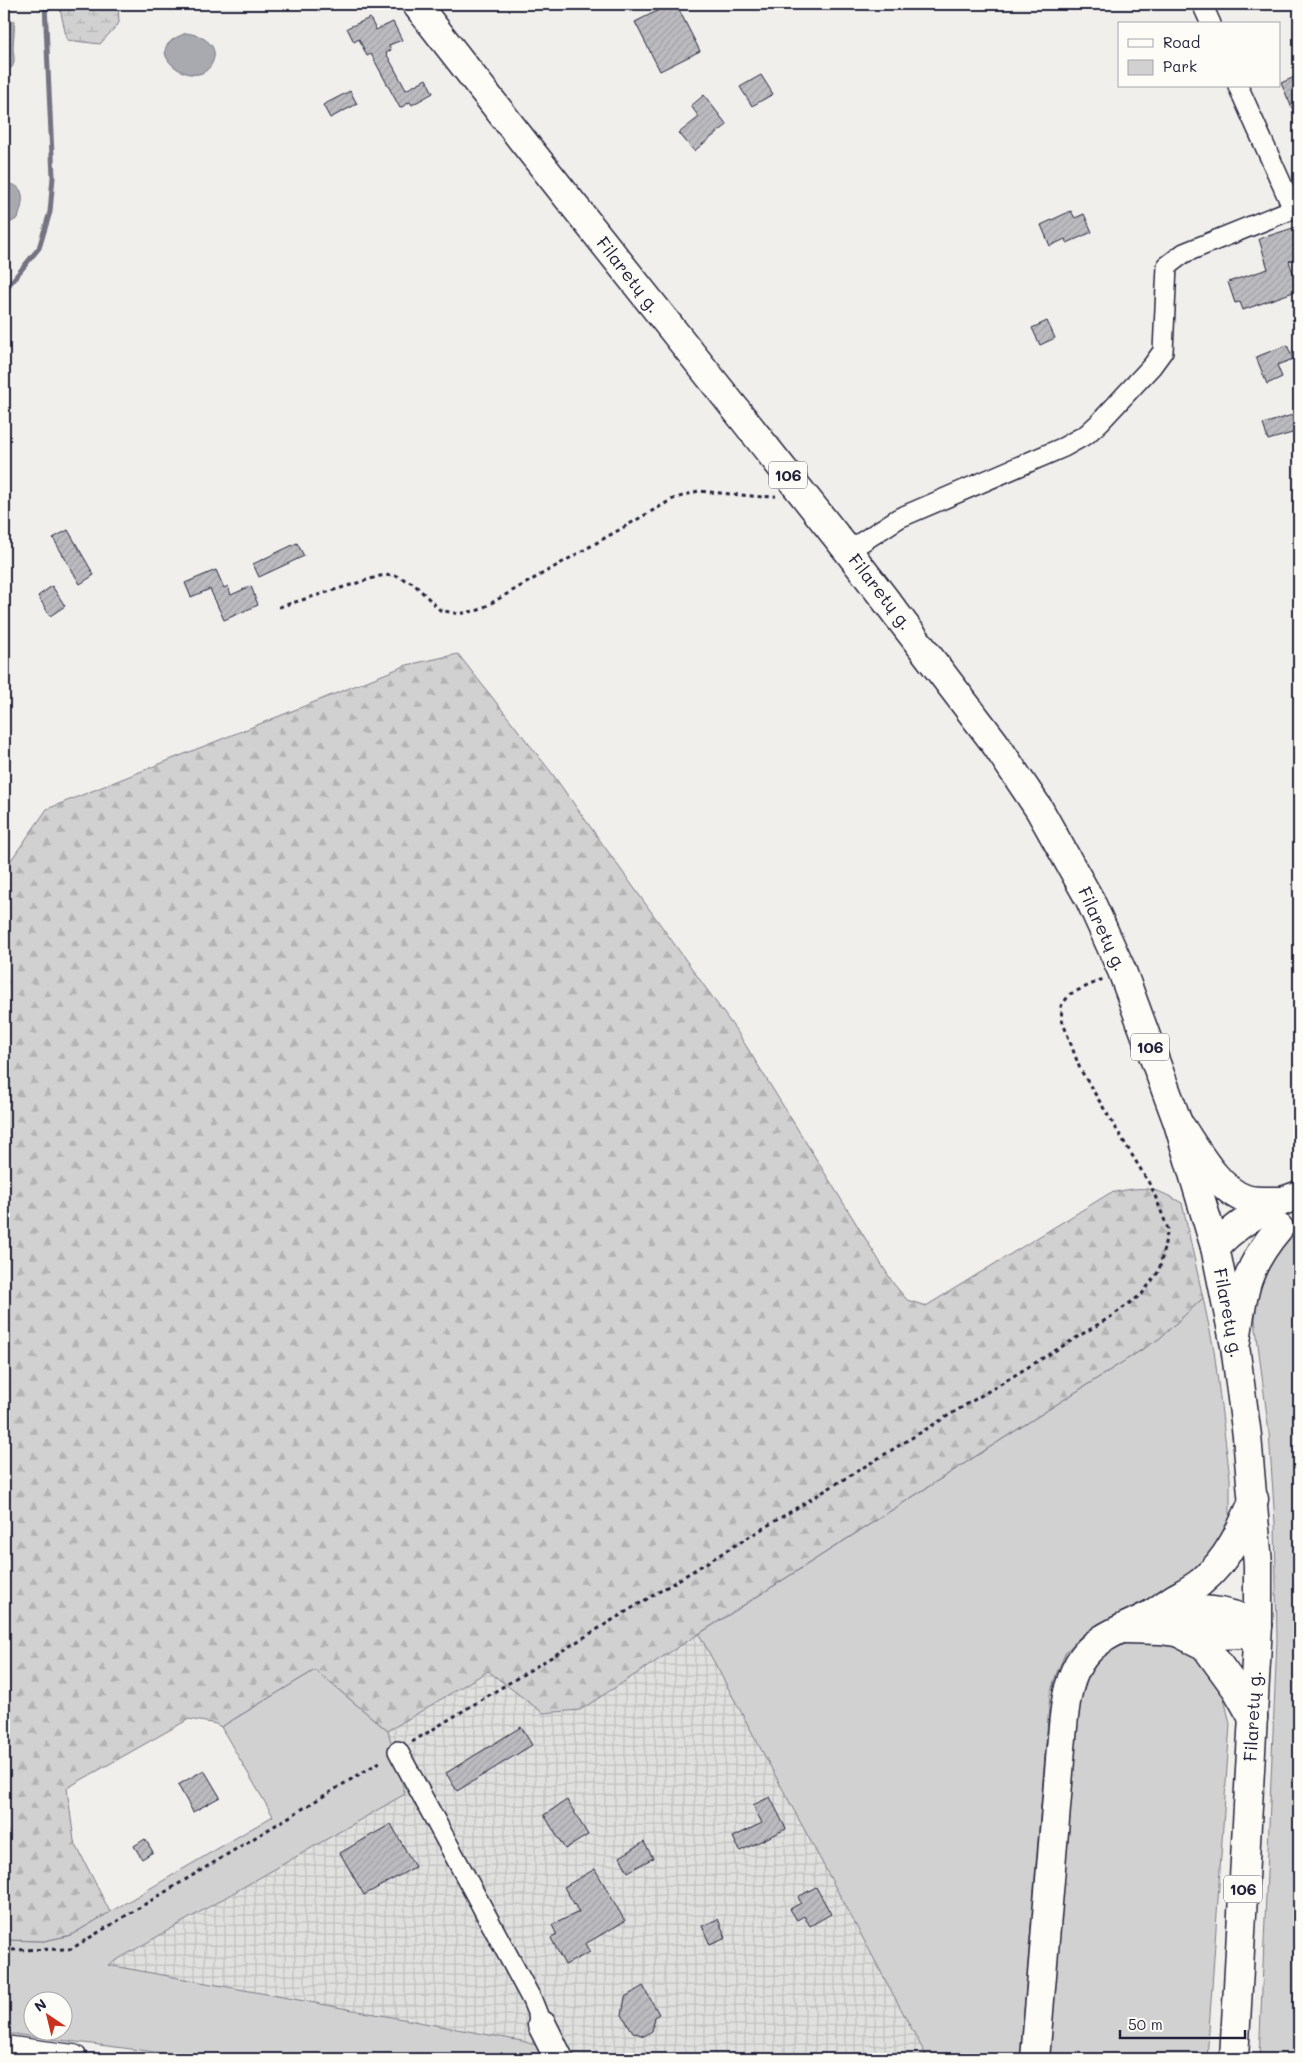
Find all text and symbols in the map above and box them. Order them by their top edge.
legend [1118,22,1280,88]
text: Road [1163,32,1200,52]
text: Park [1163,56,1197,76]
street label: Filaretų g. [591,231,666,318]
road number: 106 [769,462,807,488]
street label: Filaretų g. [843,548,918,635]
street label: Filaretų g. [1073,882,1133,975]
road number: 106 [1131,1034,1169,1060]
street label: Filaretų g. [1209,1266,1249,1360]
street label: Filaretų g. [1238,1670,1266,1762]
road number: 106 [1224,1876,1262,1902]
north arrow [22,1990,72,2040]
text: N [30,1994,50,2016]
scale bar [1120,2008,1246,2040]
text: 50 m [1128,2014,1163,2034]

